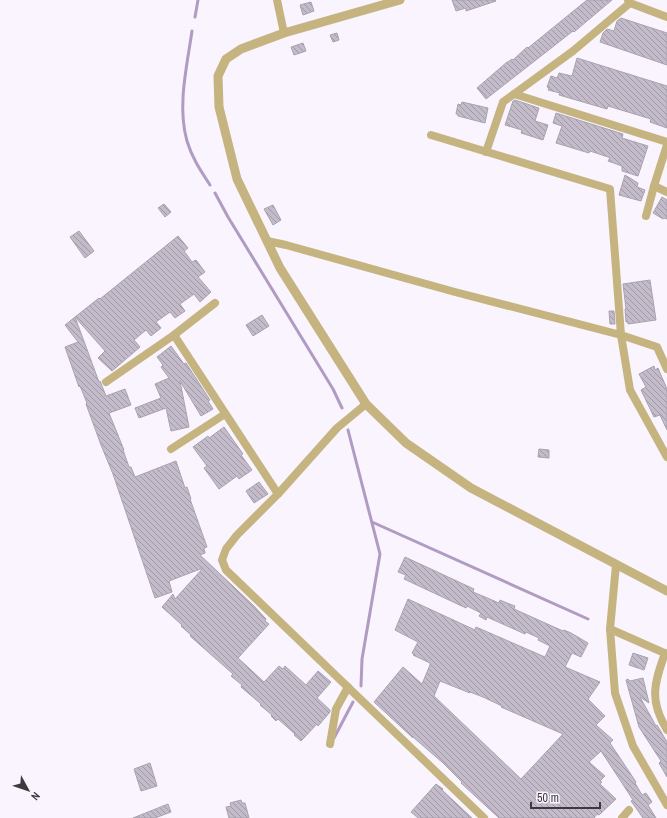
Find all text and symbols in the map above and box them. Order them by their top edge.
north arrow [8,770,48,810]
scale bar [531,784,600,810]
text: N [28,789,43,803]
text: 50 m [537,790,559,806]

